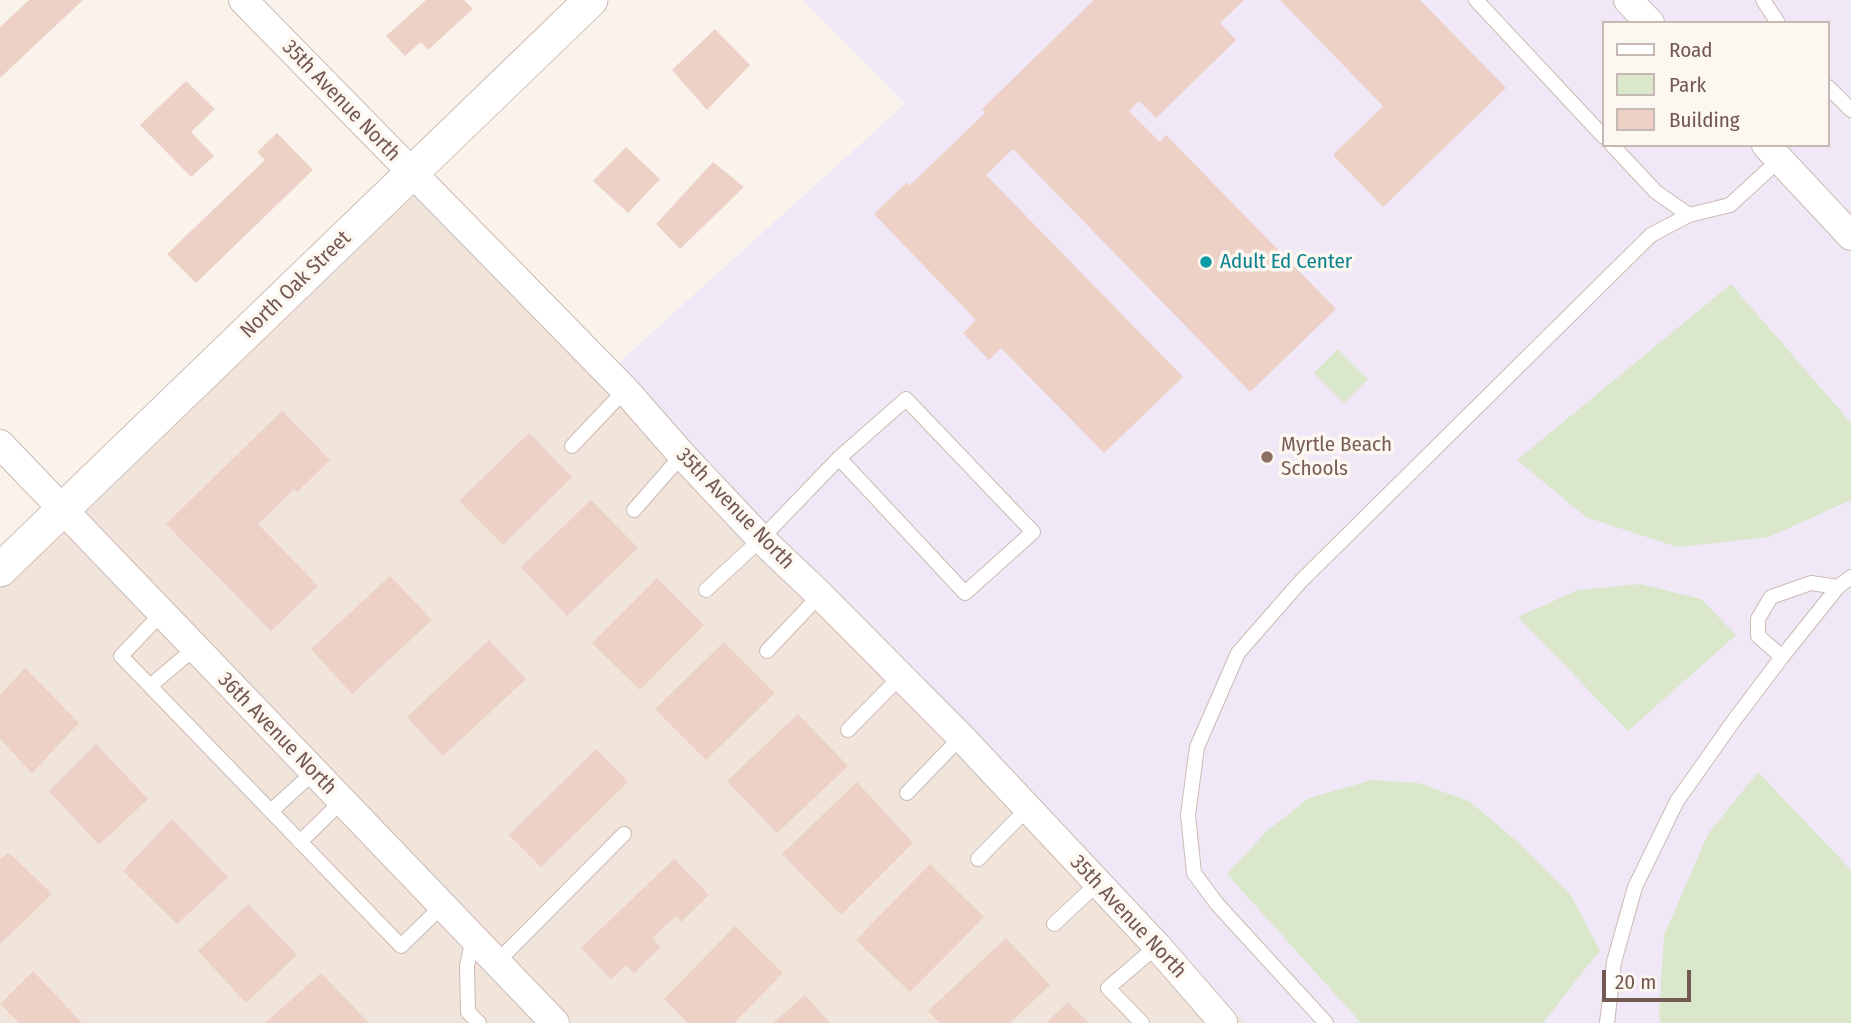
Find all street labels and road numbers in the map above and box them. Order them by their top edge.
street label: 35th Avenue North [277,35,405,167]
street label: North Oak Street [236,226,356,344]
street label: 35th Avenue North [671,443,799,575]
street label: 36th Avenue North [212,668,342,800]
street label: 35th Avenue North [1065,850,1191,984]

